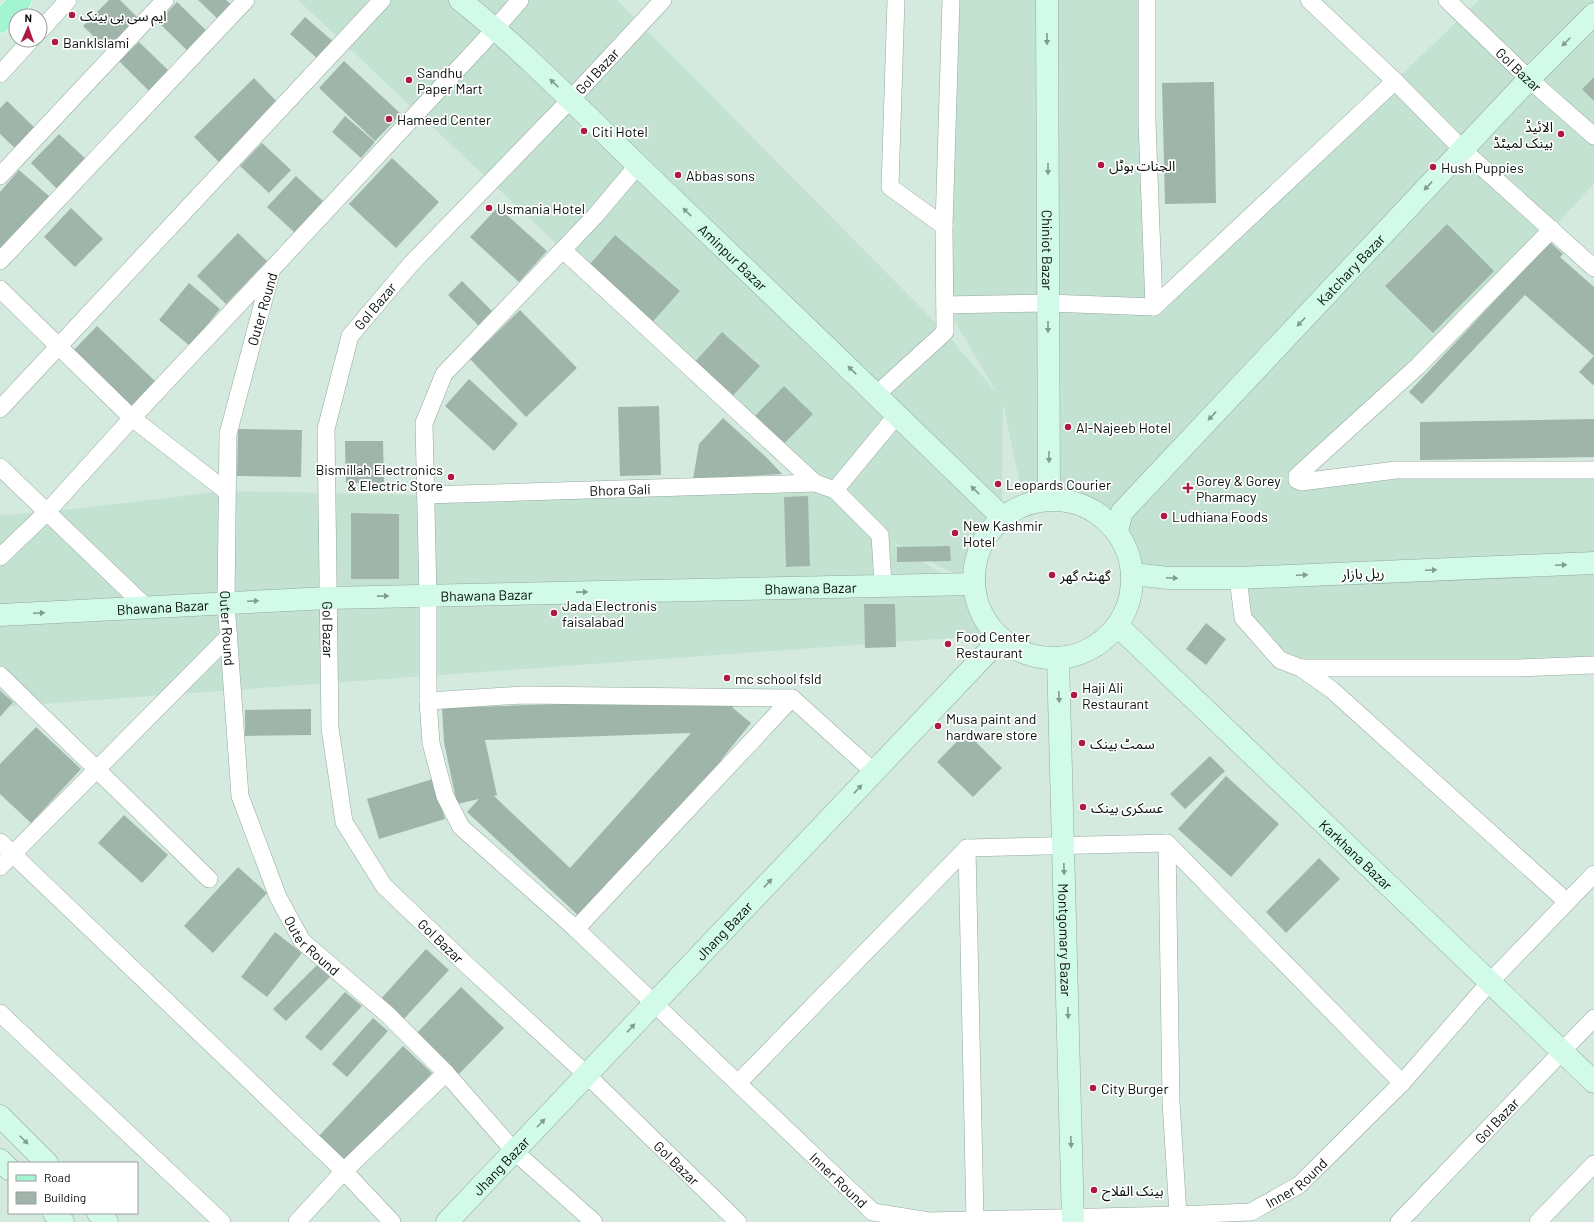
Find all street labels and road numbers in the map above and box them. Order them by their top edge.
street label: Gol Bazar [1493,44,1545,95]
street label: Gol Bazar [572,45,622,97]
street label: Chiniot Bazar [1039,210,1057,290]
street label: Aminpur Bazar [695,220,771,294]
street label: Katchary Bazar [1313,230,1388,308]
street label: Outer Round [243,271,281,347]
street label: Gol Bazar [350,279,400,333]
street label: Bhora Gali [589,480,651,498]
street label: ریل بازار [1340,564,1385,583]
street label: Bhawana Bazar [764,578,857,597]
street label: Bhawana Bazar [440,585,533,604]
street label: Outer Round [217,591,239,666]
street label: Bhawana Bazar [116,596,209,617]
street label: Gol Bazar [320,601,338,658]
street label: Karkhana Bazar [1316,815,1396,893]
street label: Montgomary Bazar [1055,883,1075,997]
street label: Jhang Bazar [692,897,756,963]
street label: Outer Round [281,912,344,978]
street label: Gol Bazar [415,915,468,966]
street label: Gol Bazar [1471,1094,1522,1146]
street label: Jhang Bazar [469,1132,533,1198]
street label: Gol Bazar [651,1137,703,1189]
street label: Inner Round [807,1148,871,1211]
street label: Inner Round [1262,1154,1330,1211]

